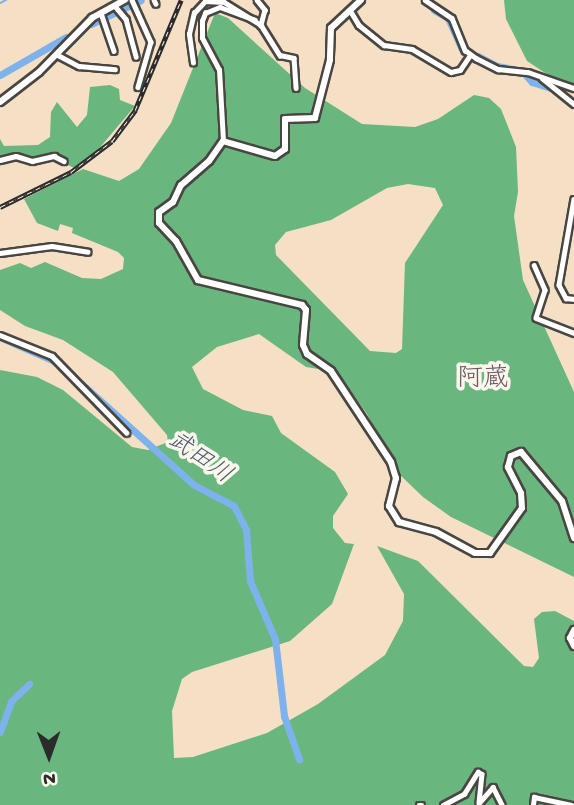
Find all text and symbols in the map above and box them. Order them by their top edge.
district label: 阿蔵 [457,365,509,397]
water label: 武田川 [161,427,237,491]
north arrow [14,721,84,791]
text: N [43,766,56,789]

